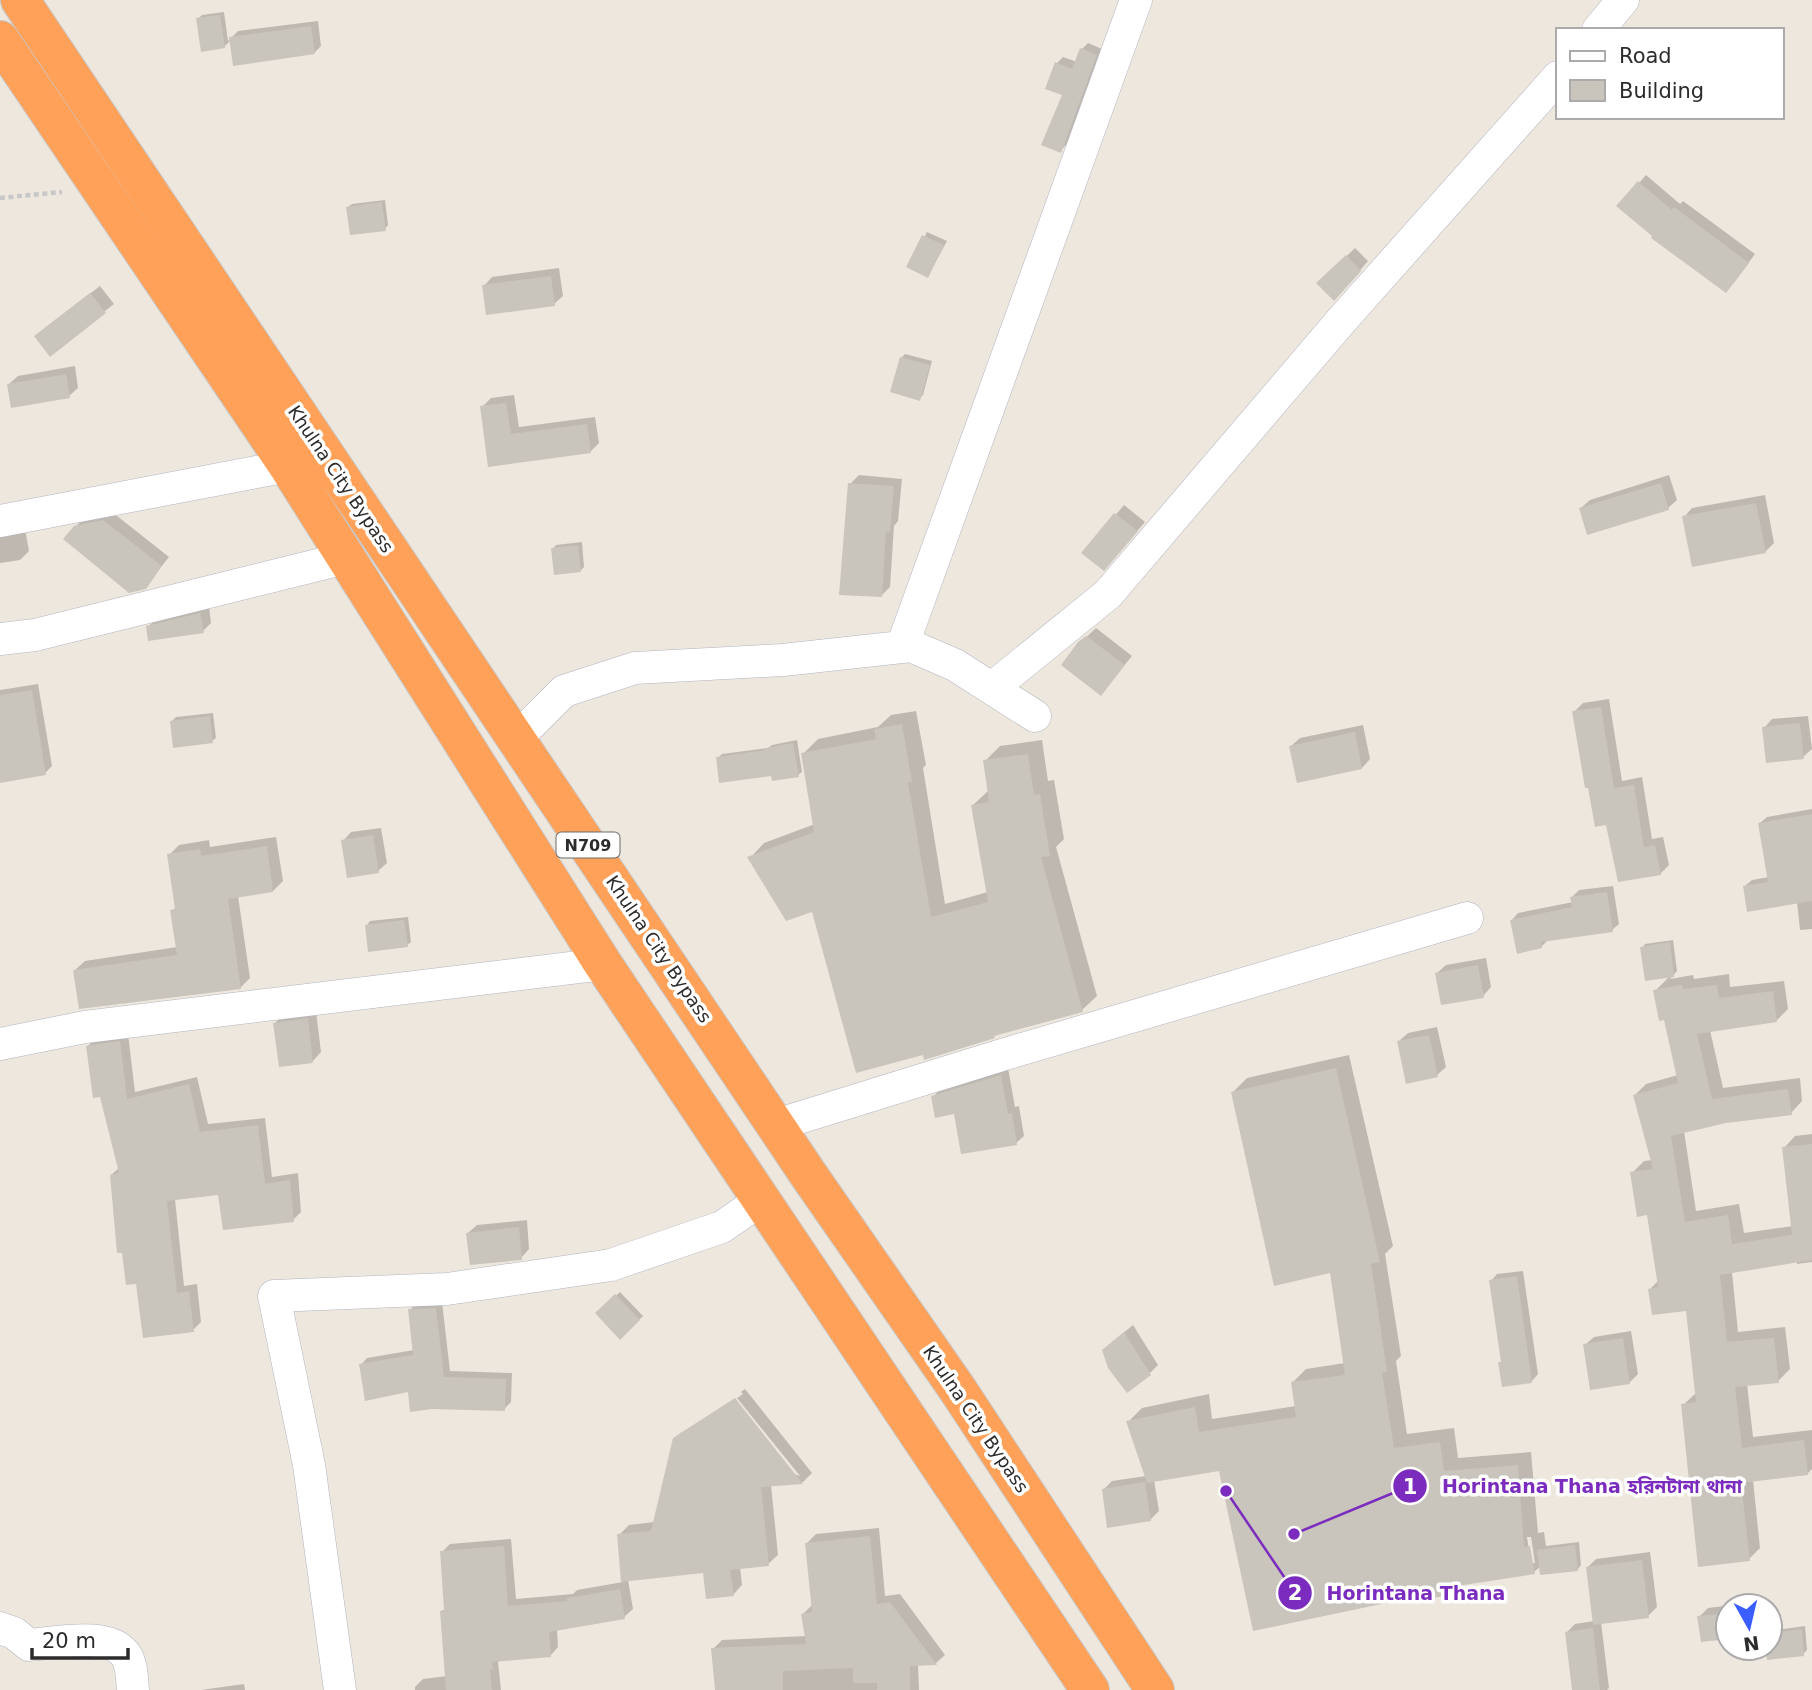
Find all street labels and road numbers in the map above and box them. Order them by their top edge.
street label: Khulna City Bypass [284,401,398,557]
road number: N709 [556,832,620,858]
street label: Khulna City Bypass [602,871,716,1027]
street label: Khulna City Bypass [919,1341,1033,1497]

